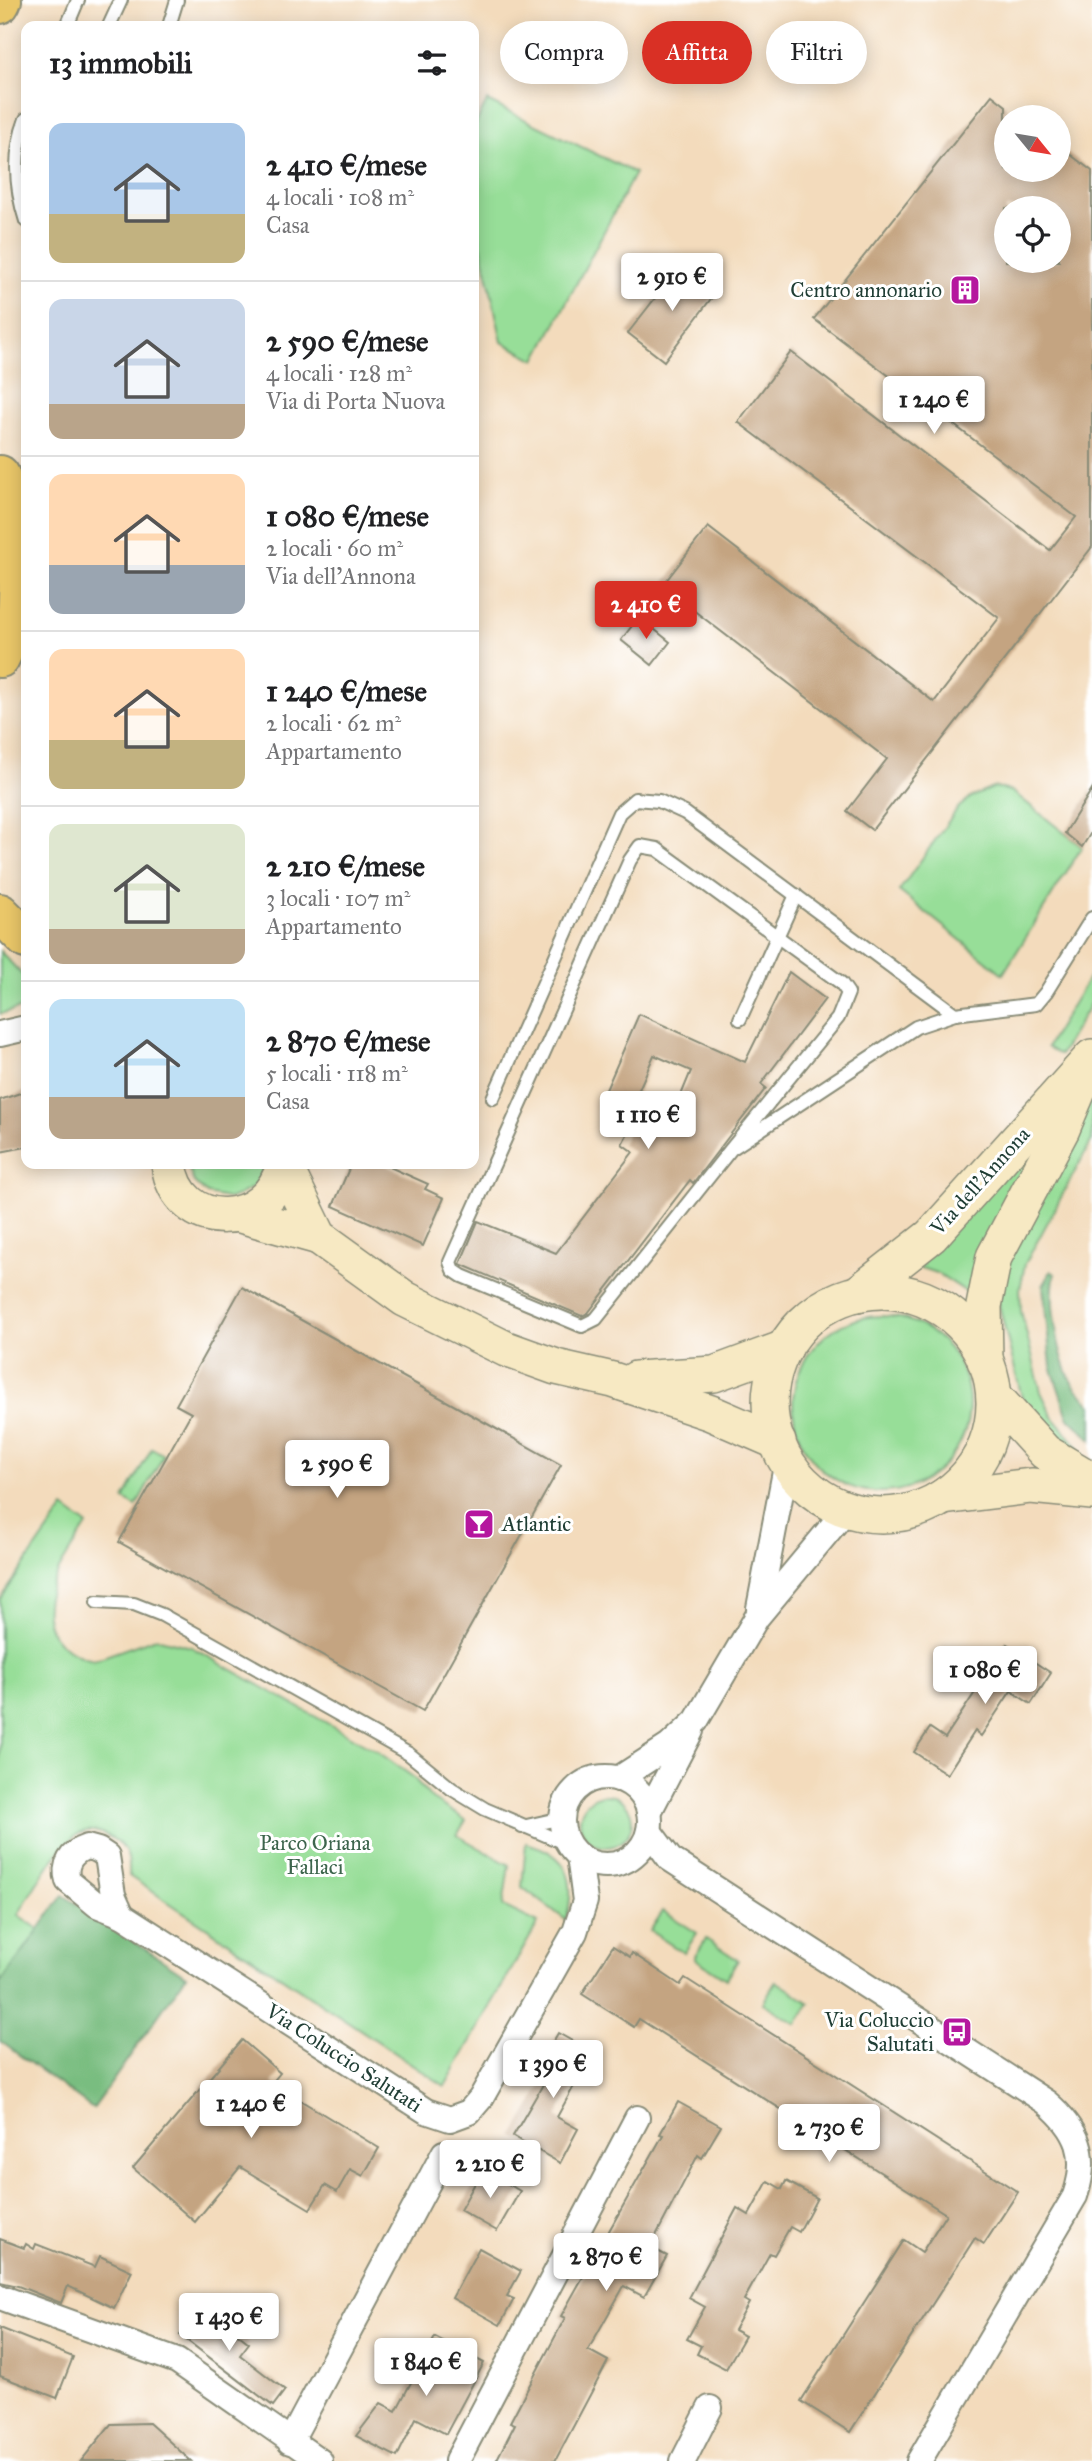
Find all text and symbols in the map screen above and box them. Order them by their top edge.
chip: Compra [500,21,628,84]
chip: Affitta [642,21,752,84]
chip: Filtri [766,21,867,84]
icon: filters [413,44,451,82]
text: 13 immobili [49,45,192,81]
north arrow [994,105,1071,182]
map controls [994,105,1071,273]
text: 2 410 €/mese [266,147,427,183]
icon: home [105,151,189,235]
text: 4 locali · 108 m² [266,183,414,211]
button: locate [994,196,1071,273]
text: Casa [266,211,310,239]
pin: 2 910 € [607,254,737,313]
text: 2 910 € [637,262,707,290]
building icon: Centro annonario [948,273,982,307]
place label: Centro annonario [790,277,942,303]
text: 2 590 €/mese [266,323,429,359]
icon: home [105,327,189,411]
text: 4 locali · 128 m² [266,359,412,387]
pin: 1 240 € [869,376,999,436]
text: 1 240 € [899,385,969,413]
text: Via di Porta Nuova [266,387,445,415]
text: 1 080 €/mese [266,498,429,534]
icon: home [105,502,189,586]
text: 2 locali · 60 m² [266,534,403,562]
text: Via dell'Annona [266,562,416,590]
pin: 2 410 € [581,582,711,641]
text: 2 410 € [611,590,681,618]
text: 1 240 €/mese [266,673,427,709]
icon: home [105,677,189,761]
text: 2 locali · 62 m² [266,709,401,737]
text: Appartamento [266,737,402,765]
text: 2 210 €/mese [266,848,425,884]
icon: home [105,852,189,936]
text: 3 locali · 107 m² [266,884,411,912]
text: Appartamento [266,912,402,940]
text: 2 870 €/mese [266,1023,430,1059]
icon: home [105,1027,189,1111]
text: 5 locali · 118 m² [266,1059,408,1087]
text: Casa [266,1087,310,1115]
pin: 1 110 € [583,1092,713,1151]
text: 1 110 € [616,1100,680,1128]
street label: Via dell'Annona [924,1121,1035,1241]
pin: 2 590 € [272,1440,402,1500]
text: 2 590 € [301,1449,373,1477]
bar icon: Atlantic [462,1507,496,1541]
place label: Atlantic [501,1511,571,1537]
pin: 1 080 € [920,1646,1050,1706]
text: 1 080 € [949,1655,1021,1683]
park label: Parco Oriana Fallaci [259,1830,371,1880]
street label: Via Coluccio Salutati [260,1997,427,2118]
place label: Via Coluccio Salutati [823,2007,934,2057]
bus stop icon: Via Coluccio Salutati [940,2015,974,2049]
pin: 1 390 € [488,2040,618,2100]
text: 1 390 € [519,2049,587,2077]
pin: 1 240 € [186,2080,316,2140]
text: 1 240 € [216,2089,286,2117]
pin: 2 730 € [764,2104,894,2164]
text: 2 730 € [794,2113,864,2141]
pin: 2 210 € [425,2140,555,2200]
text: 2 210 € [456,2149,524,2177]
pin: 2 870 € [541,2234,671,2293]
text: 2 870 € [569,2242,643,2270]
pin: 1 430 € [164,2294,294,2353]
text: 1 430 € [195,2302,263,2330]
pin: 1 840 € [361,2338,491,2398]
text: 1 840 € [390,2347,462,2375]

